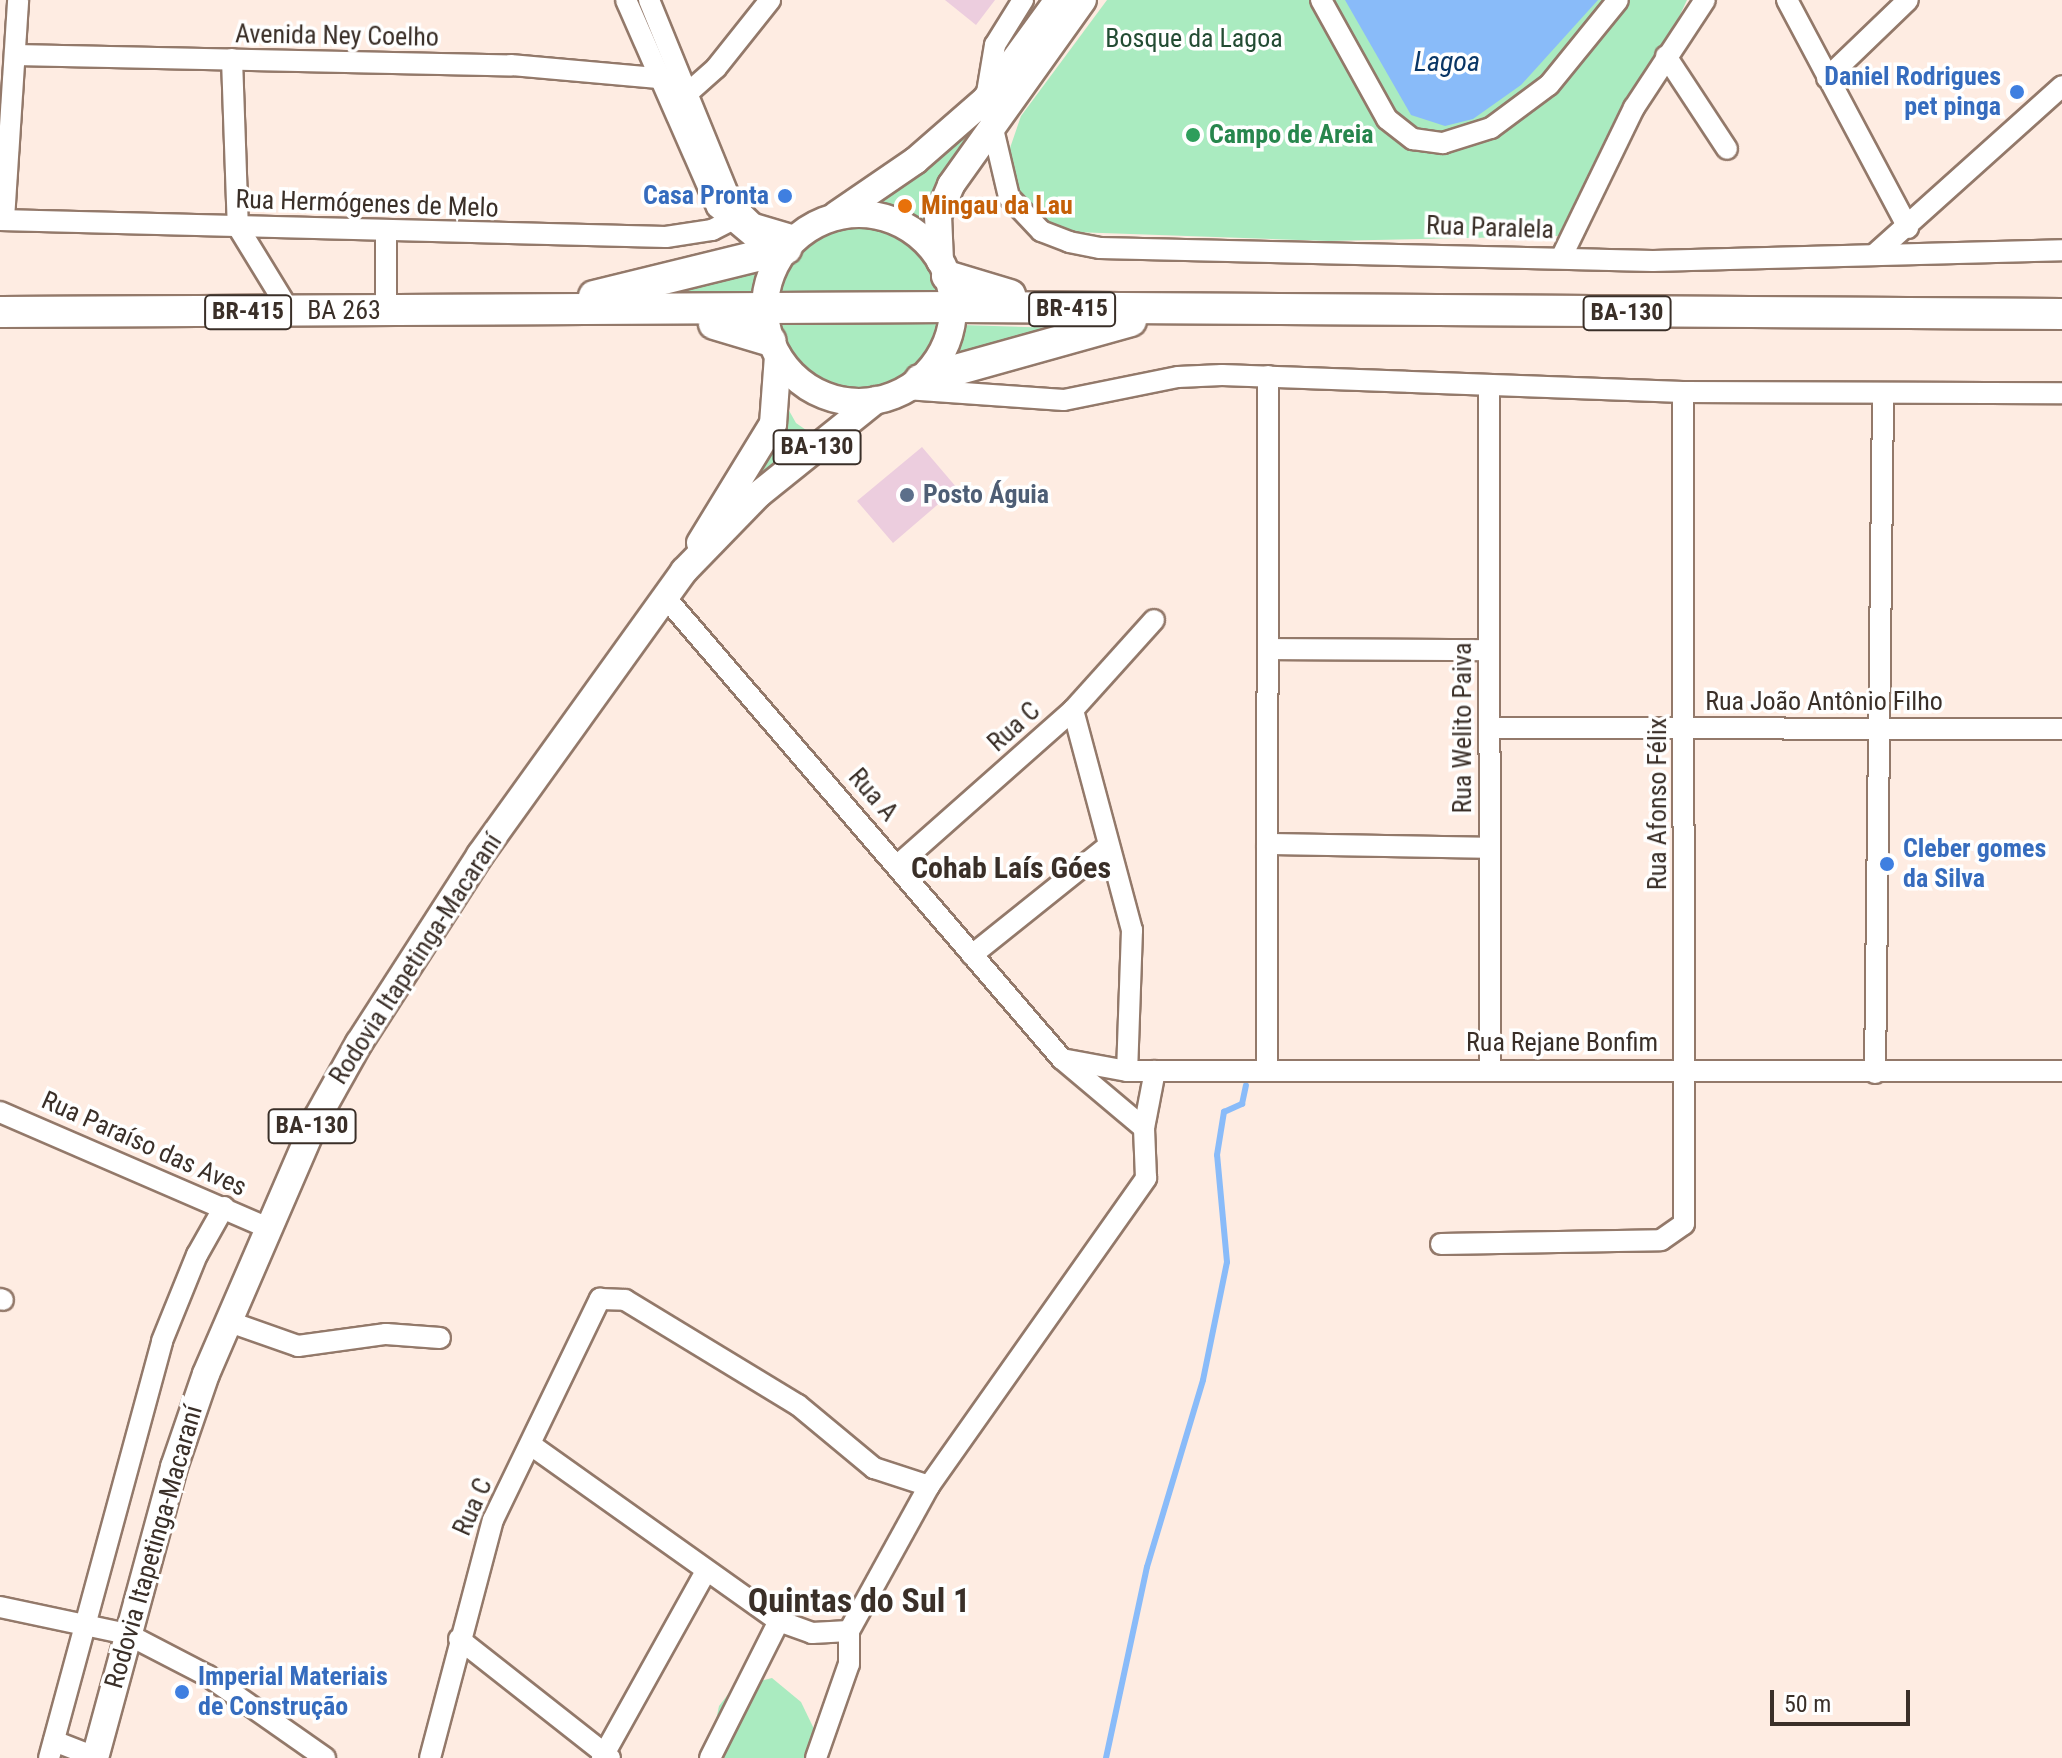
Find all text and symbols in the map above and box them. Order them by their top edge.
street label: Avenida Ney Coelho [235,19,439,53]
park label: Bosque da Lagoa [1105,23,1283,55]
water label: Lagoa [1414,45,1480,79]
place label: Daniel Rodrigues pet pinga [1824,61,2001,122]
marker: Daniel Rodrigues pet pinga [2008,83,2026,101]
place label: Campo de Areia [1209,119,1374,151]
marker: Campo de Areia [1184,126,1202,144]
place label: Casa Pronta [643,180,769,212]
street label: Rua Hermógenes de Melo [235,184,499,224]
marker: Casa Pronta [776,187,794,205]
place label: Mingau da Lau [921,190,1073,222]
marker: Mingau da Lau [896,197,914,215]
street label: Rua Paralela [1426,210,1554,246]
road number: BR-415 [1028,289,1116,329]
road number: BR-415 [204,292,292,332]
road number: BA-130 [1581,293,1673,333]
street label: BA 263 [307,295,381,327]
road number: BA-130 [771,427,863,467]
place label: Posto Águia [923,479,1049,511]
marker: Posto Águia [898,486,916,504]
street label: Rua Welito Paiva [1447,643,1479,813]
street label: Rua João Antônio Filho [1705,686,1943,718]
street label: Rua C [981,695,1047,759]
street label: Rua Afonso Félix [1642,718,1674,890]
street label: Rua A [842,762,904,828]
street label: Rodovia Itapetinga-Macaraní [323,828,509,1090]
place label: Cleber gomes da Silva [1903,833,2046,894]
district label: Cohab Laís Góes [911,850,1111,886]
marker: Cleber gomes da Silva [1878,855,1896,873]
street label: Rua Rejane Bonfim [1466,1027,1658,1059]
street label: Rua Paraíso das Aves [37,1085,251,1203]
road number: BA-130 [266,1106,358,1146]
street label: Rodovia Itapetinga-Macaraní [99,1402,209,1692]
street label: Rua C [447,1473,499,1541]
district label: Quintas do Sul 1 [748,1581,970,1621]
place label: Imperial Materiais de Construção [198,1661,388,1722]
scale bar [1774,1674,1914,1724]
marker: Imperial Materiais de Construção [173,1683,191,1701]
text: 50 m [1784,1690,1831,1718]

